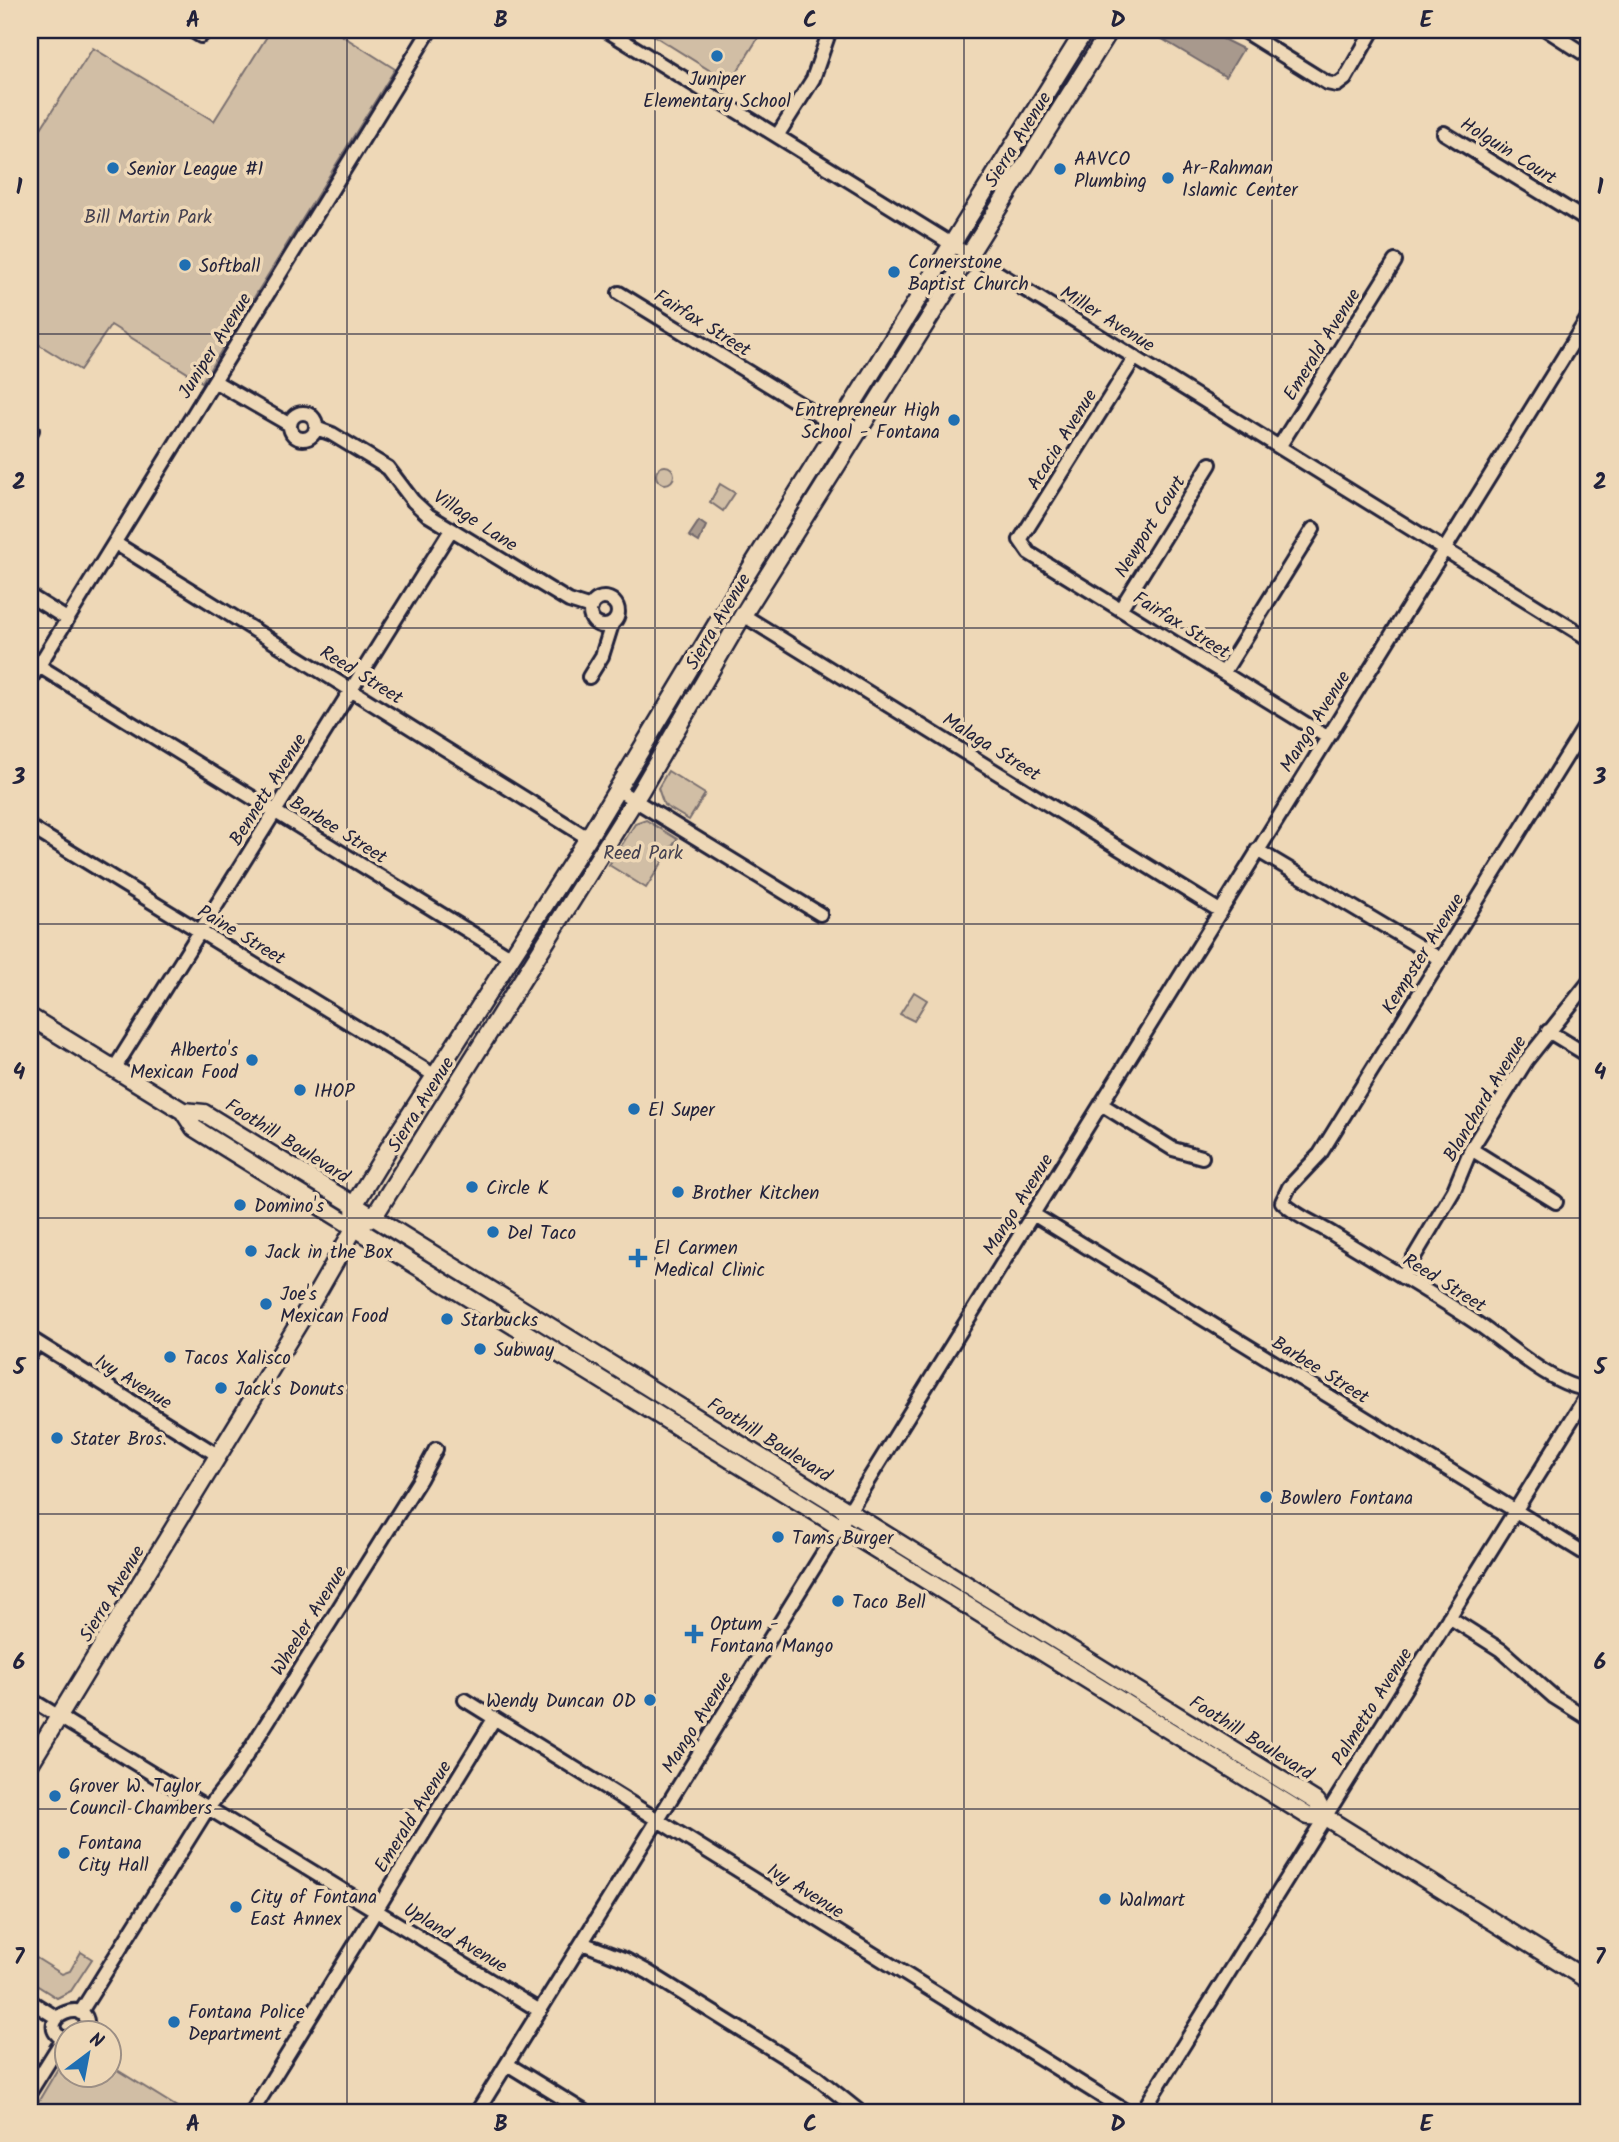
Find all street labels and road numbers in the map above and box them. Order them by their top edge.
street label: Sierra Avenue [977,86,1060,194]
street label: Holguin Court [1454,110,1563,194]
street label: Miller Avenue [1054,279,1161,361]
street label: Fairfax Street [648,282,757,366]
street label: Emerald Avenue [1276,283,1369,407]
street label: Juniper Avenue [171,287,260,405]
street label: Acacia Avenue [1020,383,1106,497]
street label: Newport Court [1107,469,1194,584]
street label: Village Lane [426,483,524,561]
street label: Sierra Avenue [678,568,760,676]
street label: Fairfax Street [1127,584,1236,668]
street label: Reed Street [313,638,409,714]
street label: Mango Avenue [1272,665,1359,779]
street label: Malaga Street [936,706,1047,790]
street label: Bennett Avenue [222,728,315,852]
street label: Barbee Street [283,789,393,873]
street label: Kempster Avenue [1374,887,1473,1020]
street label: Paine Street [191,898,291,974]
street label: Blanchard Avenue [1436,1030,1536,1168]
street label: Sierra Avenue [380,1051,463,1159]
street label: Foothill Boulevard [219,1091,355,1192]
street label: Mango Avenue [975,1148,1062,1262]
street label: Reed Street [1396,1246,1492,1322]
street label: Barbee Street [1265,1329,1375,1413]
street label: Ivy Avenue [88,1347,178,1419]
street label: Foothill Boulevard [701,1390,837,1491]
street label: Sierra Avenue [72,1540,154,1648]
street label: Wheeler Avenue [264,1560,356,1682]
street label: Palmetto Avenue [1324,1642,1421,1772]
street label: Mango Avenue [654,1666,741,1780]
street label: Foothill Boulevard [1183,1688,1319,1789]
street label: Emerald Avenue [367,1755,460,1879]
street label: Ivy Avenue [760,1856,850,1928]
street label: Upland Avenue [397,1896,513,1982]

